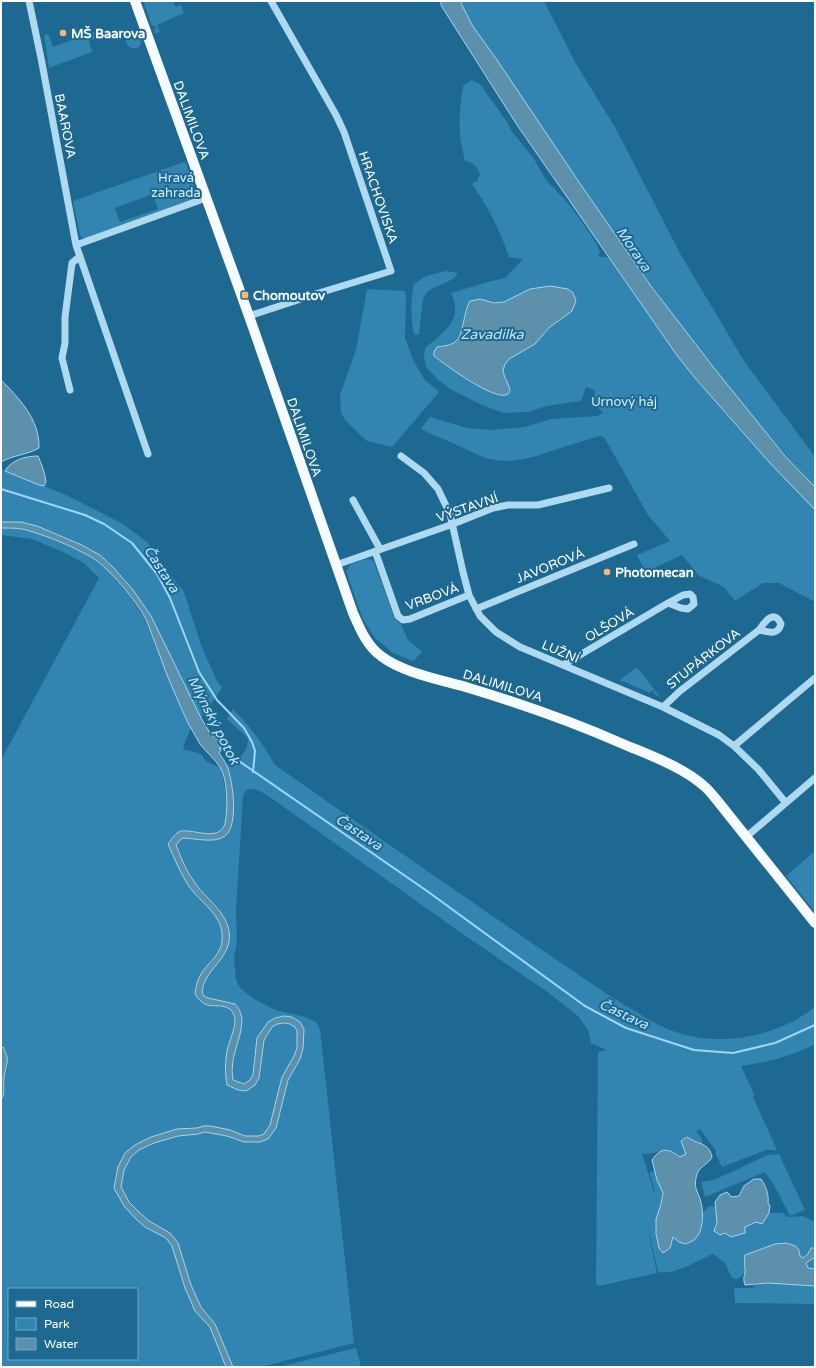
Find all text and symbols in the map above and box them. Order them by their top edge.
place label: MŠ Baarova [71,25,145,42]
marker: MŠ Baarova [58,28,68,38]
street label: DALIMILOVA [169,79,213,162]
street label: BAAROVA [51,92,79,160]
street label: HRACHOVISKA [355,149,401,246]
park label: Hravá zahrada [151,170,201,201]
water label: Morava [613,224,655,276]
place label: Chomoutov [253,288,325,304]
marker: Chomoutov [240,290,250,300]
water label: Zavadilka [460,326,525,343]
park label: Urnový háj [591,394,657,410]
street label: DALIMILOVA [283,396,325,479]
street label: VÝSTAVNÍ [434,490,501,526]
water label: Častava [140,543,184,597]
street label: JAVOROVÁ [514,545,587,587]
place label: Photomecan [615,565,694,581]
marker: Photomecan [602,567,612,577]
street label: VRBOVÁ [403,580,462,614]
street label: OLŠOVÁ [582,604,637,646]
street label: STUPÁRKOVA [664,625,744,693]
street label: LUŽNÍ [539,637,582,667]
street label: DALIMILOVA [461,666,545,706]
water label: Mlýnský potok [184,673,244,769]
water label: Častava [332,811,386,855]
water label: Častava [596,996,652,1034]
legend [8,1288,138,1360]
text: Road [44,1297,74,1311]
text: Park [44,1317,70,1331]
text: Water [44,1337,79,1351]

